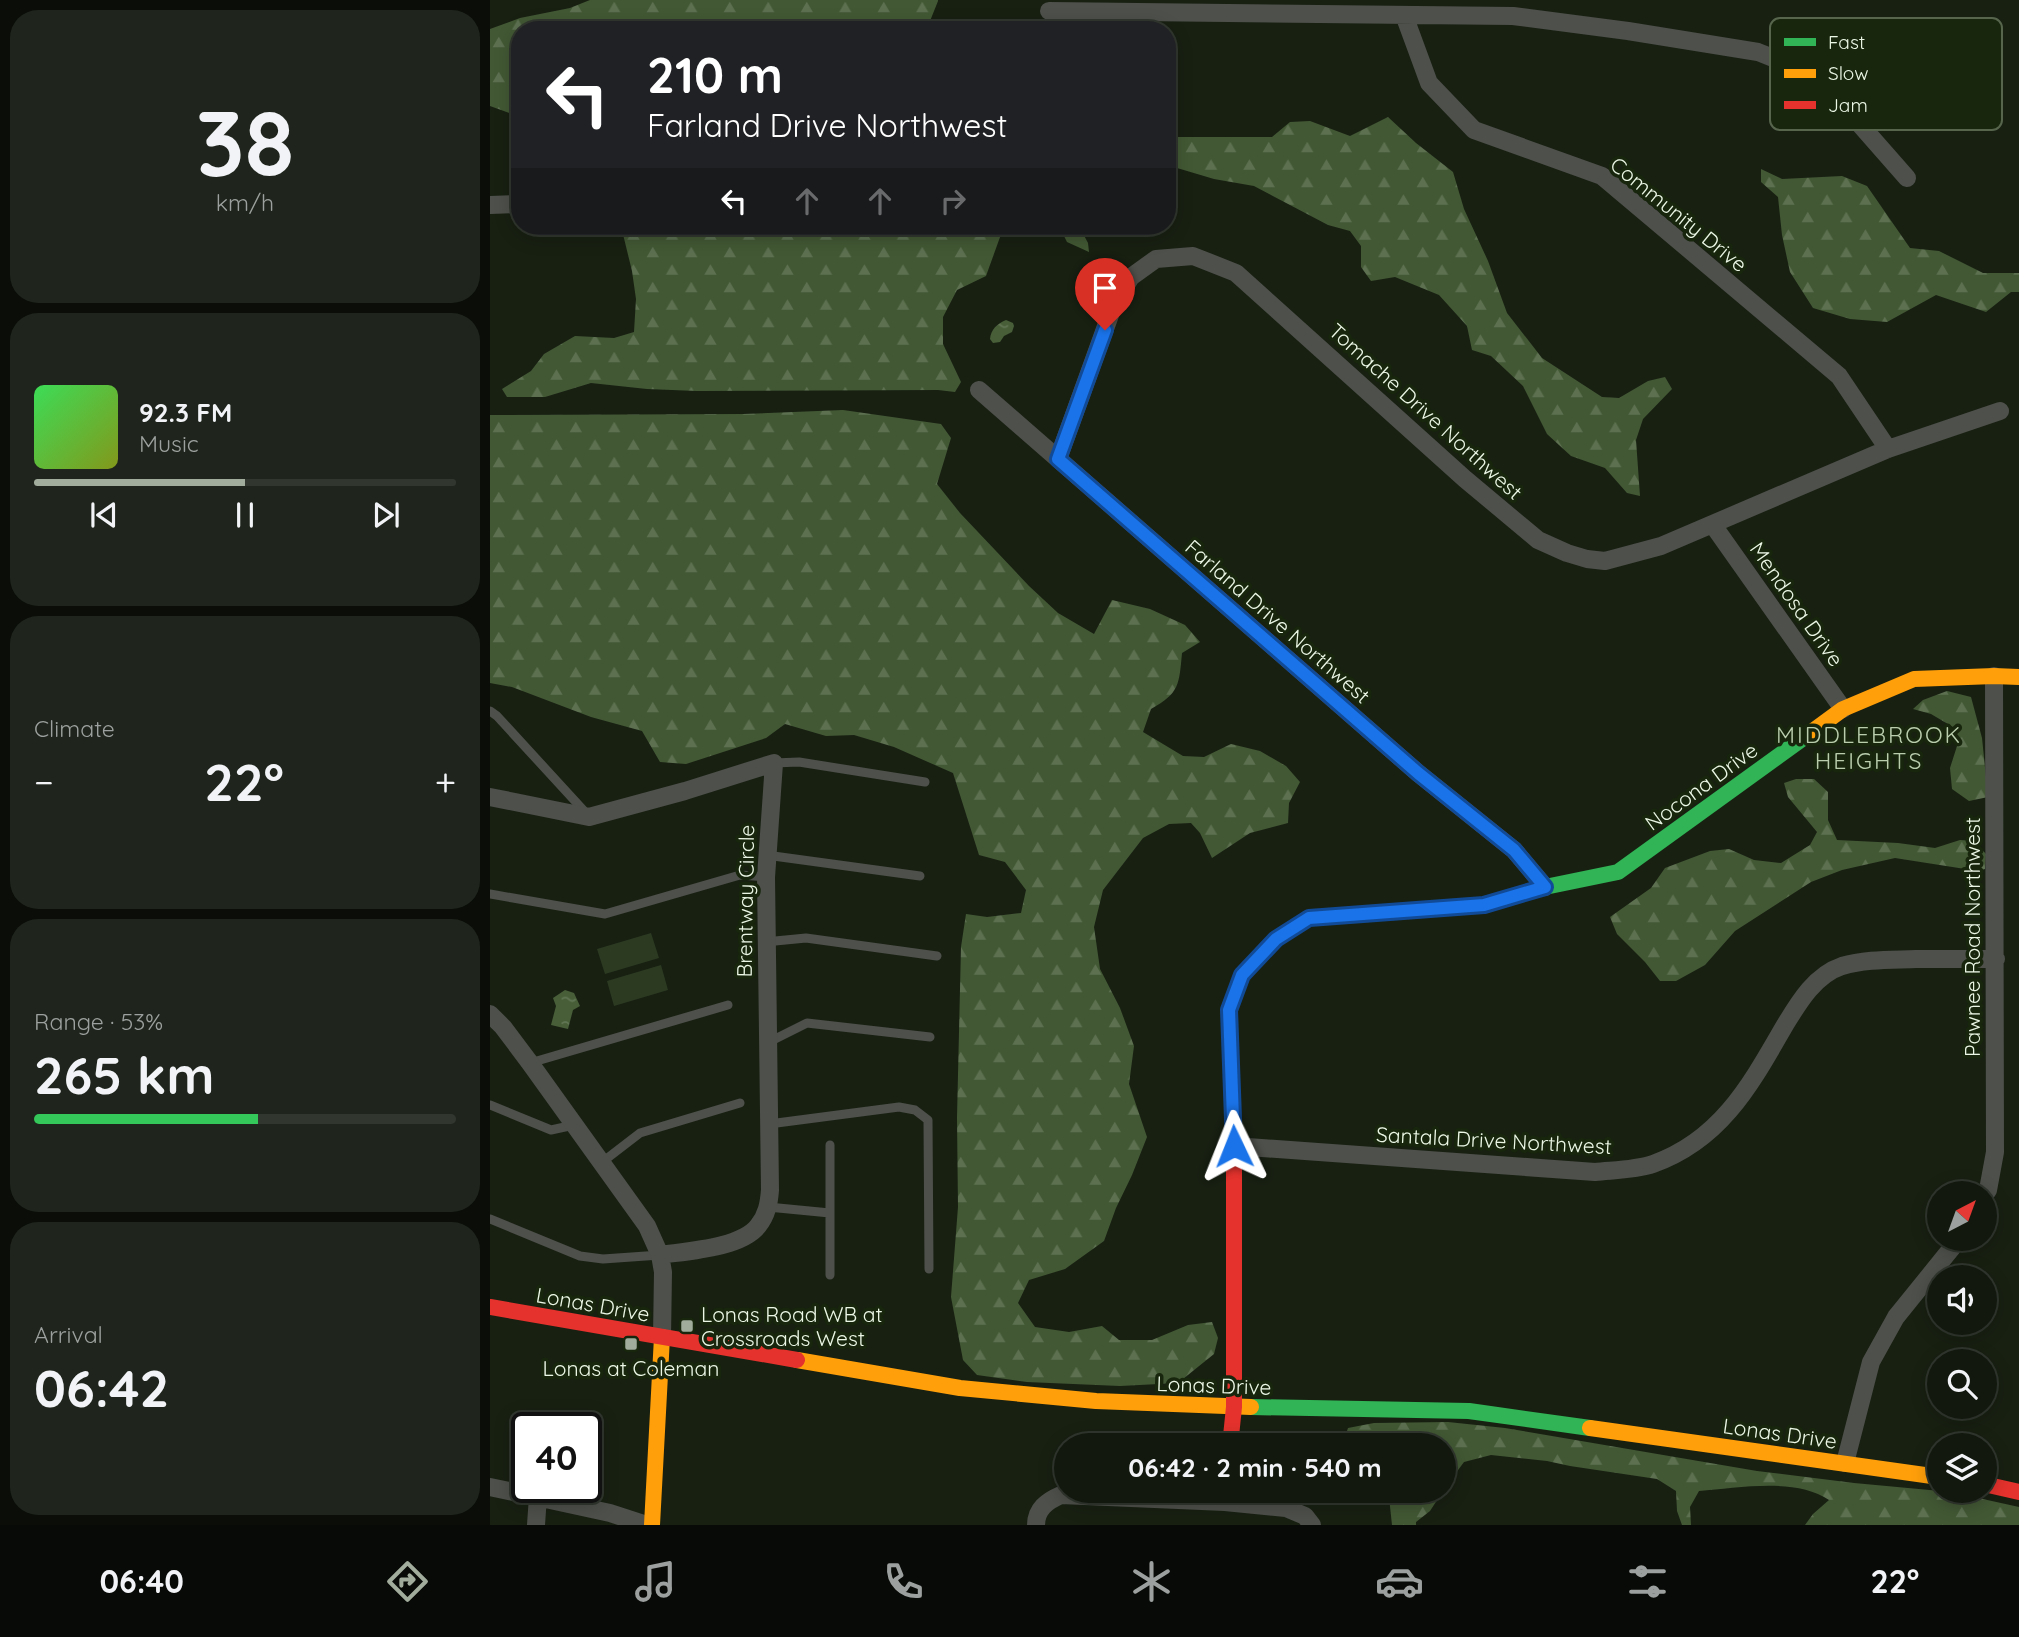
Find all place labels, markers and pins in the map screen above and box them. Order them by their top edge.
pin [1075,258,1135,330]
place label: Lonas Road WB at Crossroads West [701,1301,883,1351]
marker: Lonas Road WB at Crossroads West [679,1318,695,1334]
marker: Lonas at Coleman [623,1336,639,1352]
place label: Lonas at Coleman [543,1355,719,1381]

